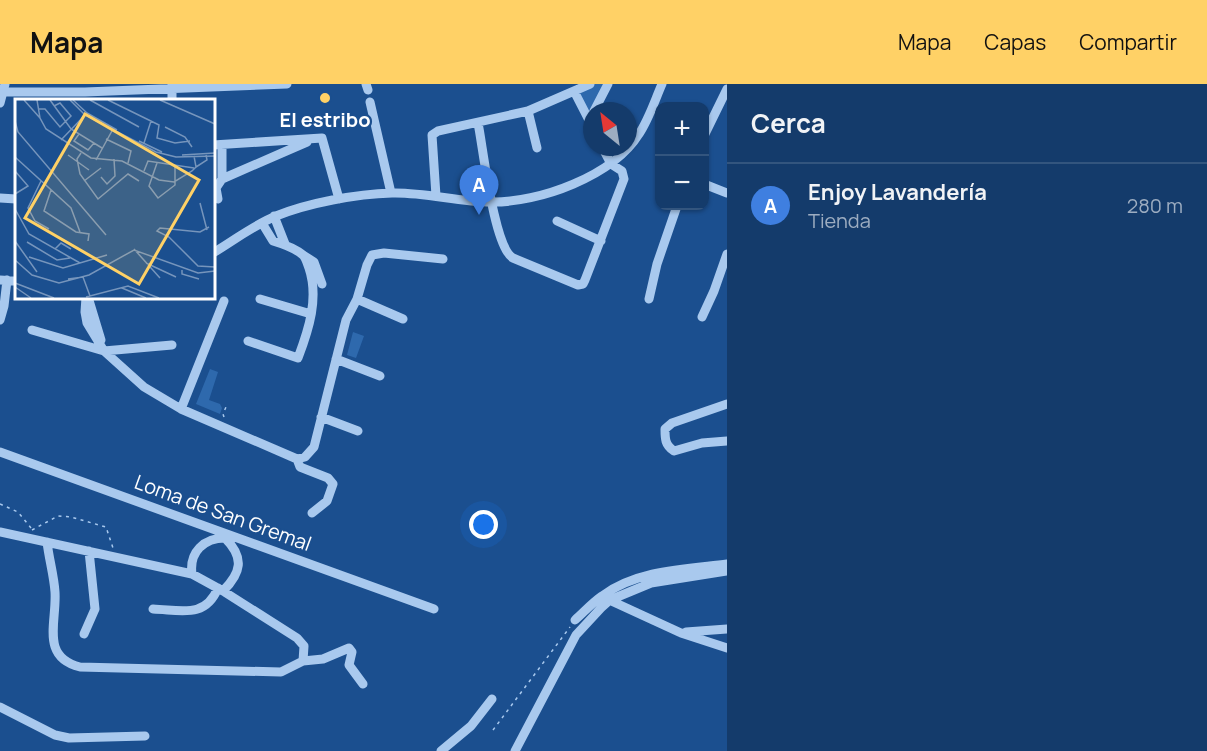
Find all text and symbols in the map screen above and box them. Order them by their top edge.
text: Mapa [30,23,103,61]
text: Mapa [898,28,951,56]
text: Capas [984,28,1046,56]
text: Compartir [1079,28,1177,56]
marker: El estribo [318,91,332,105]
inset map [15,99,214,298]
north arrow [583,102,637,156]
map controls [655,102,709,210]
button: + [655,102,709,156]
text: Cerca [751,105,826,141]
place label: El estribo [279,106,371,133]
button: − [655,156,709,210]
pin: A [460,166,498,215]
text: Enjoy Lavandería [808,177,987,207]
text: A [764,192,777,219]
text: 280 m [1127,192,1183,219]
text: Tienda [808,207,871,234]
street label: Loma de San Gremal [131,468,315,557]
your location [469,510,498,539]

